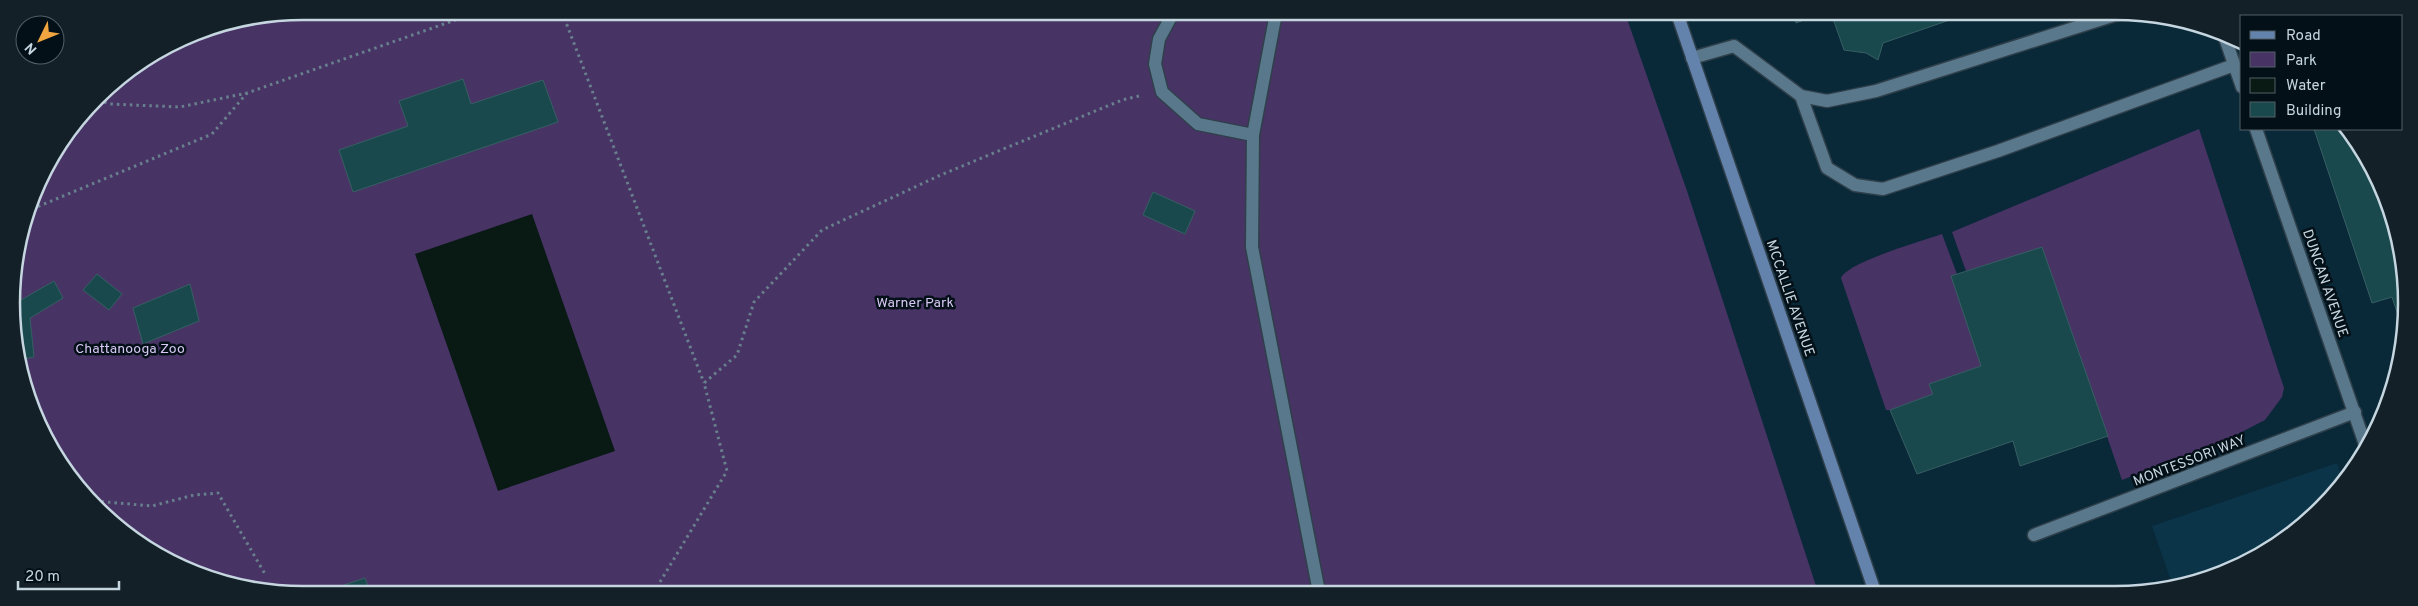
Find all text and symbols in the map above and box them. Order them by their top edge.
north arrow [15,15,65,65]
legend [2240,15,2403,130]
text: Road [2286,27,2321,46]
text: N [22,38,41,57]
text: Park [2286,52,2317,71]
text: Water [2286,77,2326,96]
text: Building [2286,102,2341,121]
street label: DUNCAN AVENUE [2298,227,2351,340]
street label: MCCALLIE AVENUE [1762,238,1818,359]
park label: Warner Park [876,295,954,312]
park label: Chattanooga Zoo [75,341,185,358]
street label: MONTESSORI WAY [2131,432,2248,491]
scale bar [18,558,119,590]
text: 20 m [25,568,60,587]

